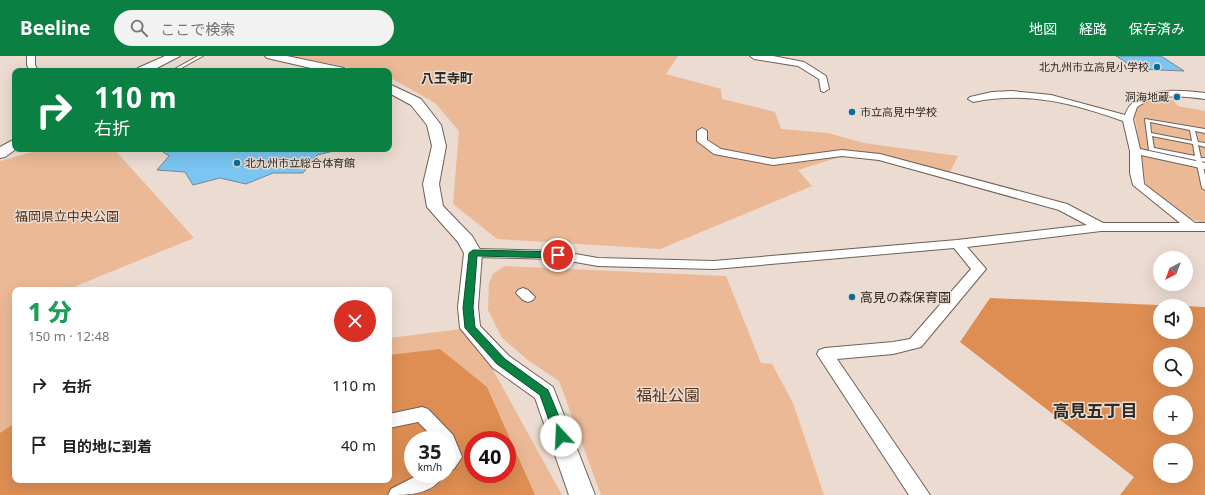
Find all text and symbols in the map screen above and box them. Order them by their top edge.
search box [114,10,394,46]
text: Beeline [20,15,90,41]
icon: search [128,17,150,39]
text: ここで検索 [160,19,235,39]
text: 地図 [1029,19,1057,38]
text: 経路 [1079,19,1107,38]
text: 保存済み [1129,19,1185,38]
place label: 北九州市立高見小学校 [1039,59,1149,74]
marker: 北九州市立高見小学校 [1152,62,1162,72]
district label: 八王寺町 [421,69,473,87]
text: 110 m [94,78,177,116]
icon: right [28,84,80,136]
place label: 洞海地蔵 [1125,89,1169,104]
marker: 洞海地蔵 [1172,92,1182,102]
place label: 市立高見中学校 [860,104,937,119]
marker: 市立高見中学校 [847,107,857,117]
text: 右折 [94,116,130,140]
place label: 北九州市立総合体育館 [245,155,355,170]
marker: 北九州市立総合体育館 [232,158,242,168]
park label: 福岡県立中央公園 [15,207,119,225]
pin [541,238,575,272]
icon: arrive [547,244,569,266]
north arrow [1153,251,1193,291]
map controls [1153,251,1193,483]
place label: 高見の森保育園 [860,288,951,306]
marker: 高見の森保育園 [847,292,857,302]
text: 1 分 [28,295,72,328]
button: sound [1153,299,1193,339]
button: close [334,300,376,342]
text: 150 m · 12:48 [28,327,109,345]
button: search [1153,347,1193,387]
icon: right [28,374,50,396]
text: 110 m [332,375,376,395]
text: 右折 [62,376,92,396]
park label: 福祉公園 [636,384,700,406]
button: + [1153,395,1193,435]
district label: 高見五丁目 [1053,399,1138,422]
position arrow [540,415,582,457]
speed limit sign: 40 [464,431,516,483]
icon: arrive [28,434,50,456]
text: 40 m [341,435,376,455]
text: 目的地に到着 [62,436,152,456]
text: 35 [419,438,441,465]
button: − [1153,443,1193,483]
text: km/h [418,460,442,474]

